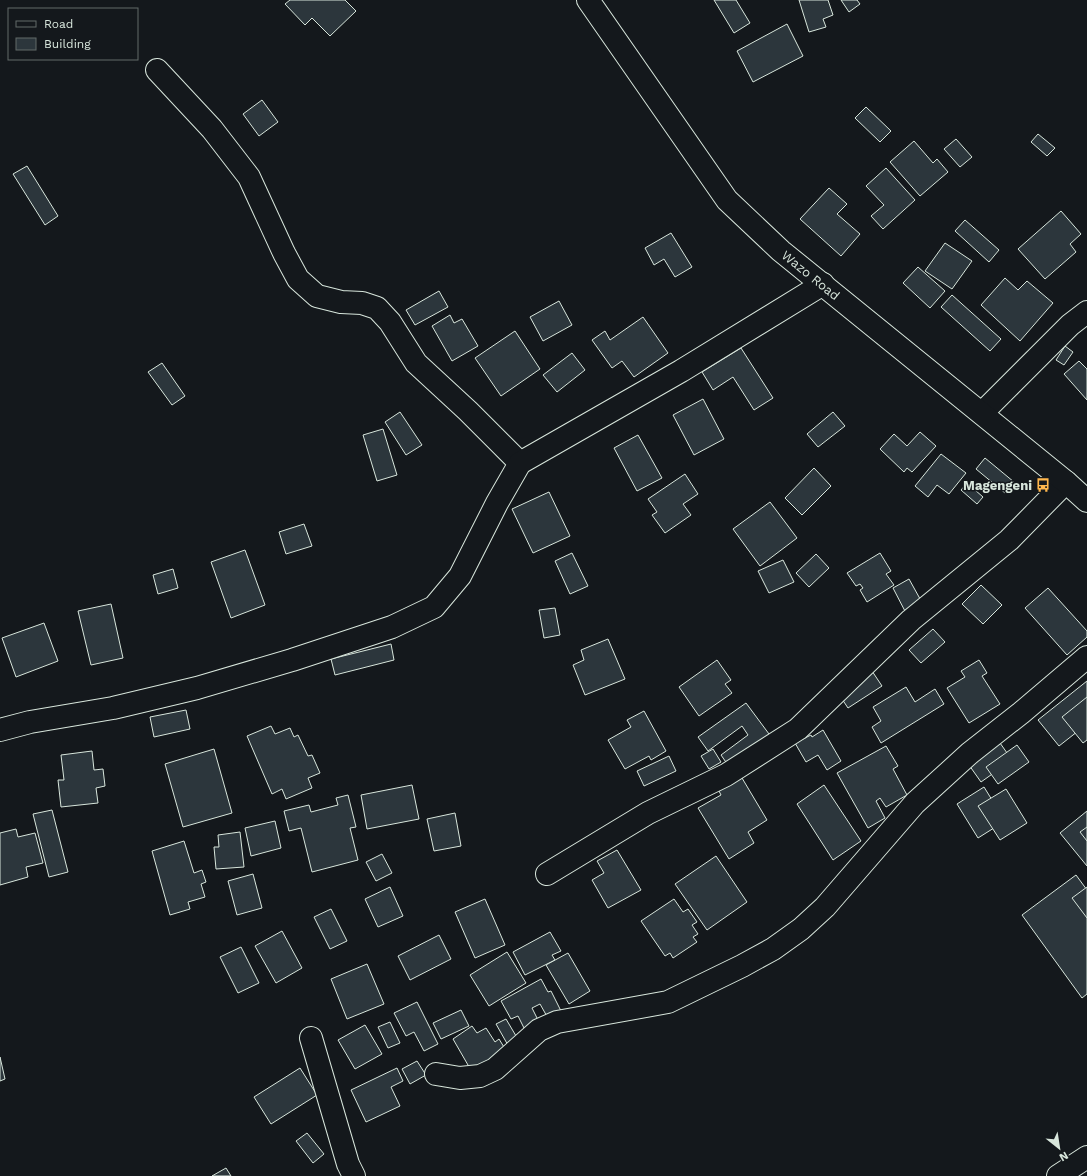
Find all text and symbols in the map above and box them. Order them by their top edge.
legend [8,8,138,60]
text: Road [44,17,73,31]
text: Building [44,37,91,51]
street label: Wazo Road [779,247,843,303]
bus stop icon: Magengeni [1035,477,1051,493]
place label: Magengeni [963,478,1032,493]
north arrow [1039,1128,1079,1168]
text: N [1057,1149,1071,1164]

